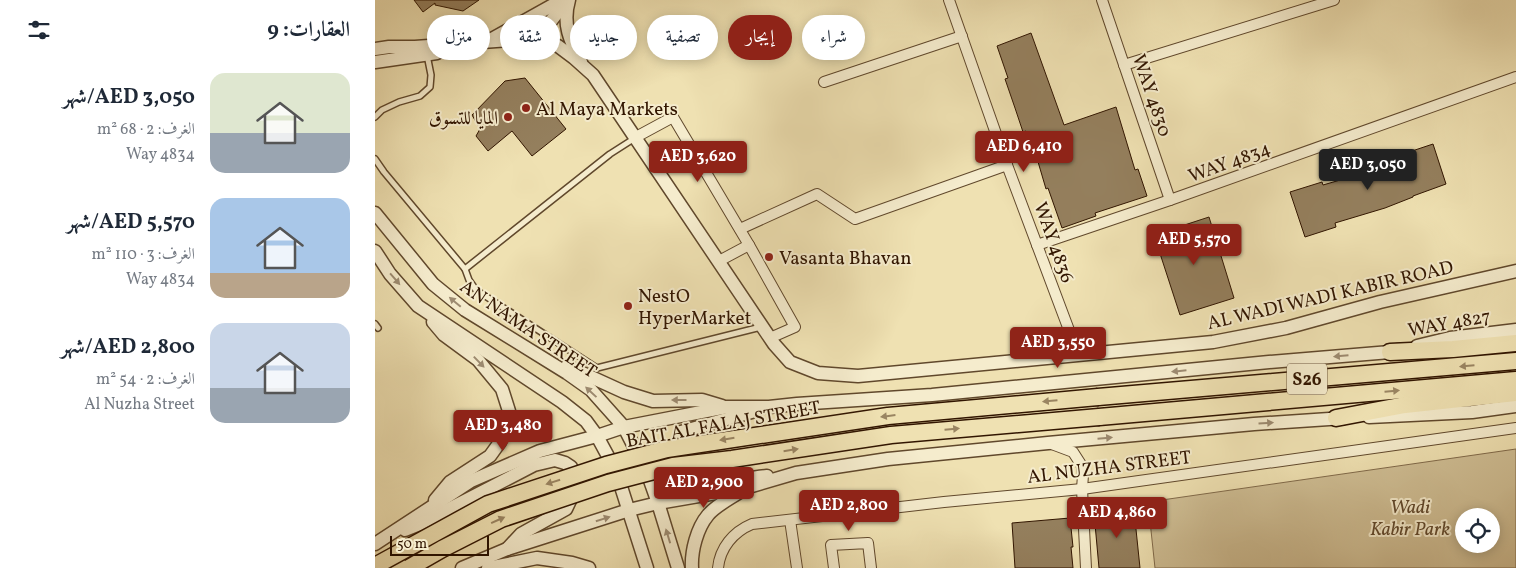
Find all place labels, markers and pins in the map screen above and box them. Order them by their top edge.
place label: Al Maya Markets [536,97,678,123]
marker: Al Maya Markets [520,102,532,114]
place label: المايا للتسوق [429,106,498,132]
marker: المايا للتسوق [502,111,514,123]
pin: AED 6,410 [967,130,1081,173]
pin: AED 3,620 [641,140,755,183]
pin: AED 3,050 [1311,148,1425,191]
pin: AED 5,570 [1137,224,1251,266]
place label: Vasanta Bhavan [779,246,912,272]
marker: Vasanta Bhavan [763,251,775,263]
place label: NestO HyperMarket [638,284,752,332]
marker: NestO HyperMarket [622,300,634,312]
pin: AED 3,550 [1001,326,1115,369]
pin: AED 3,480 [446,410,560,452]
pin: AED 2,900 [647,466,761,509]
pin: AED 2,800 [792,490,906,532]
pin: AED 4,860 [1060,496,1174,539]

